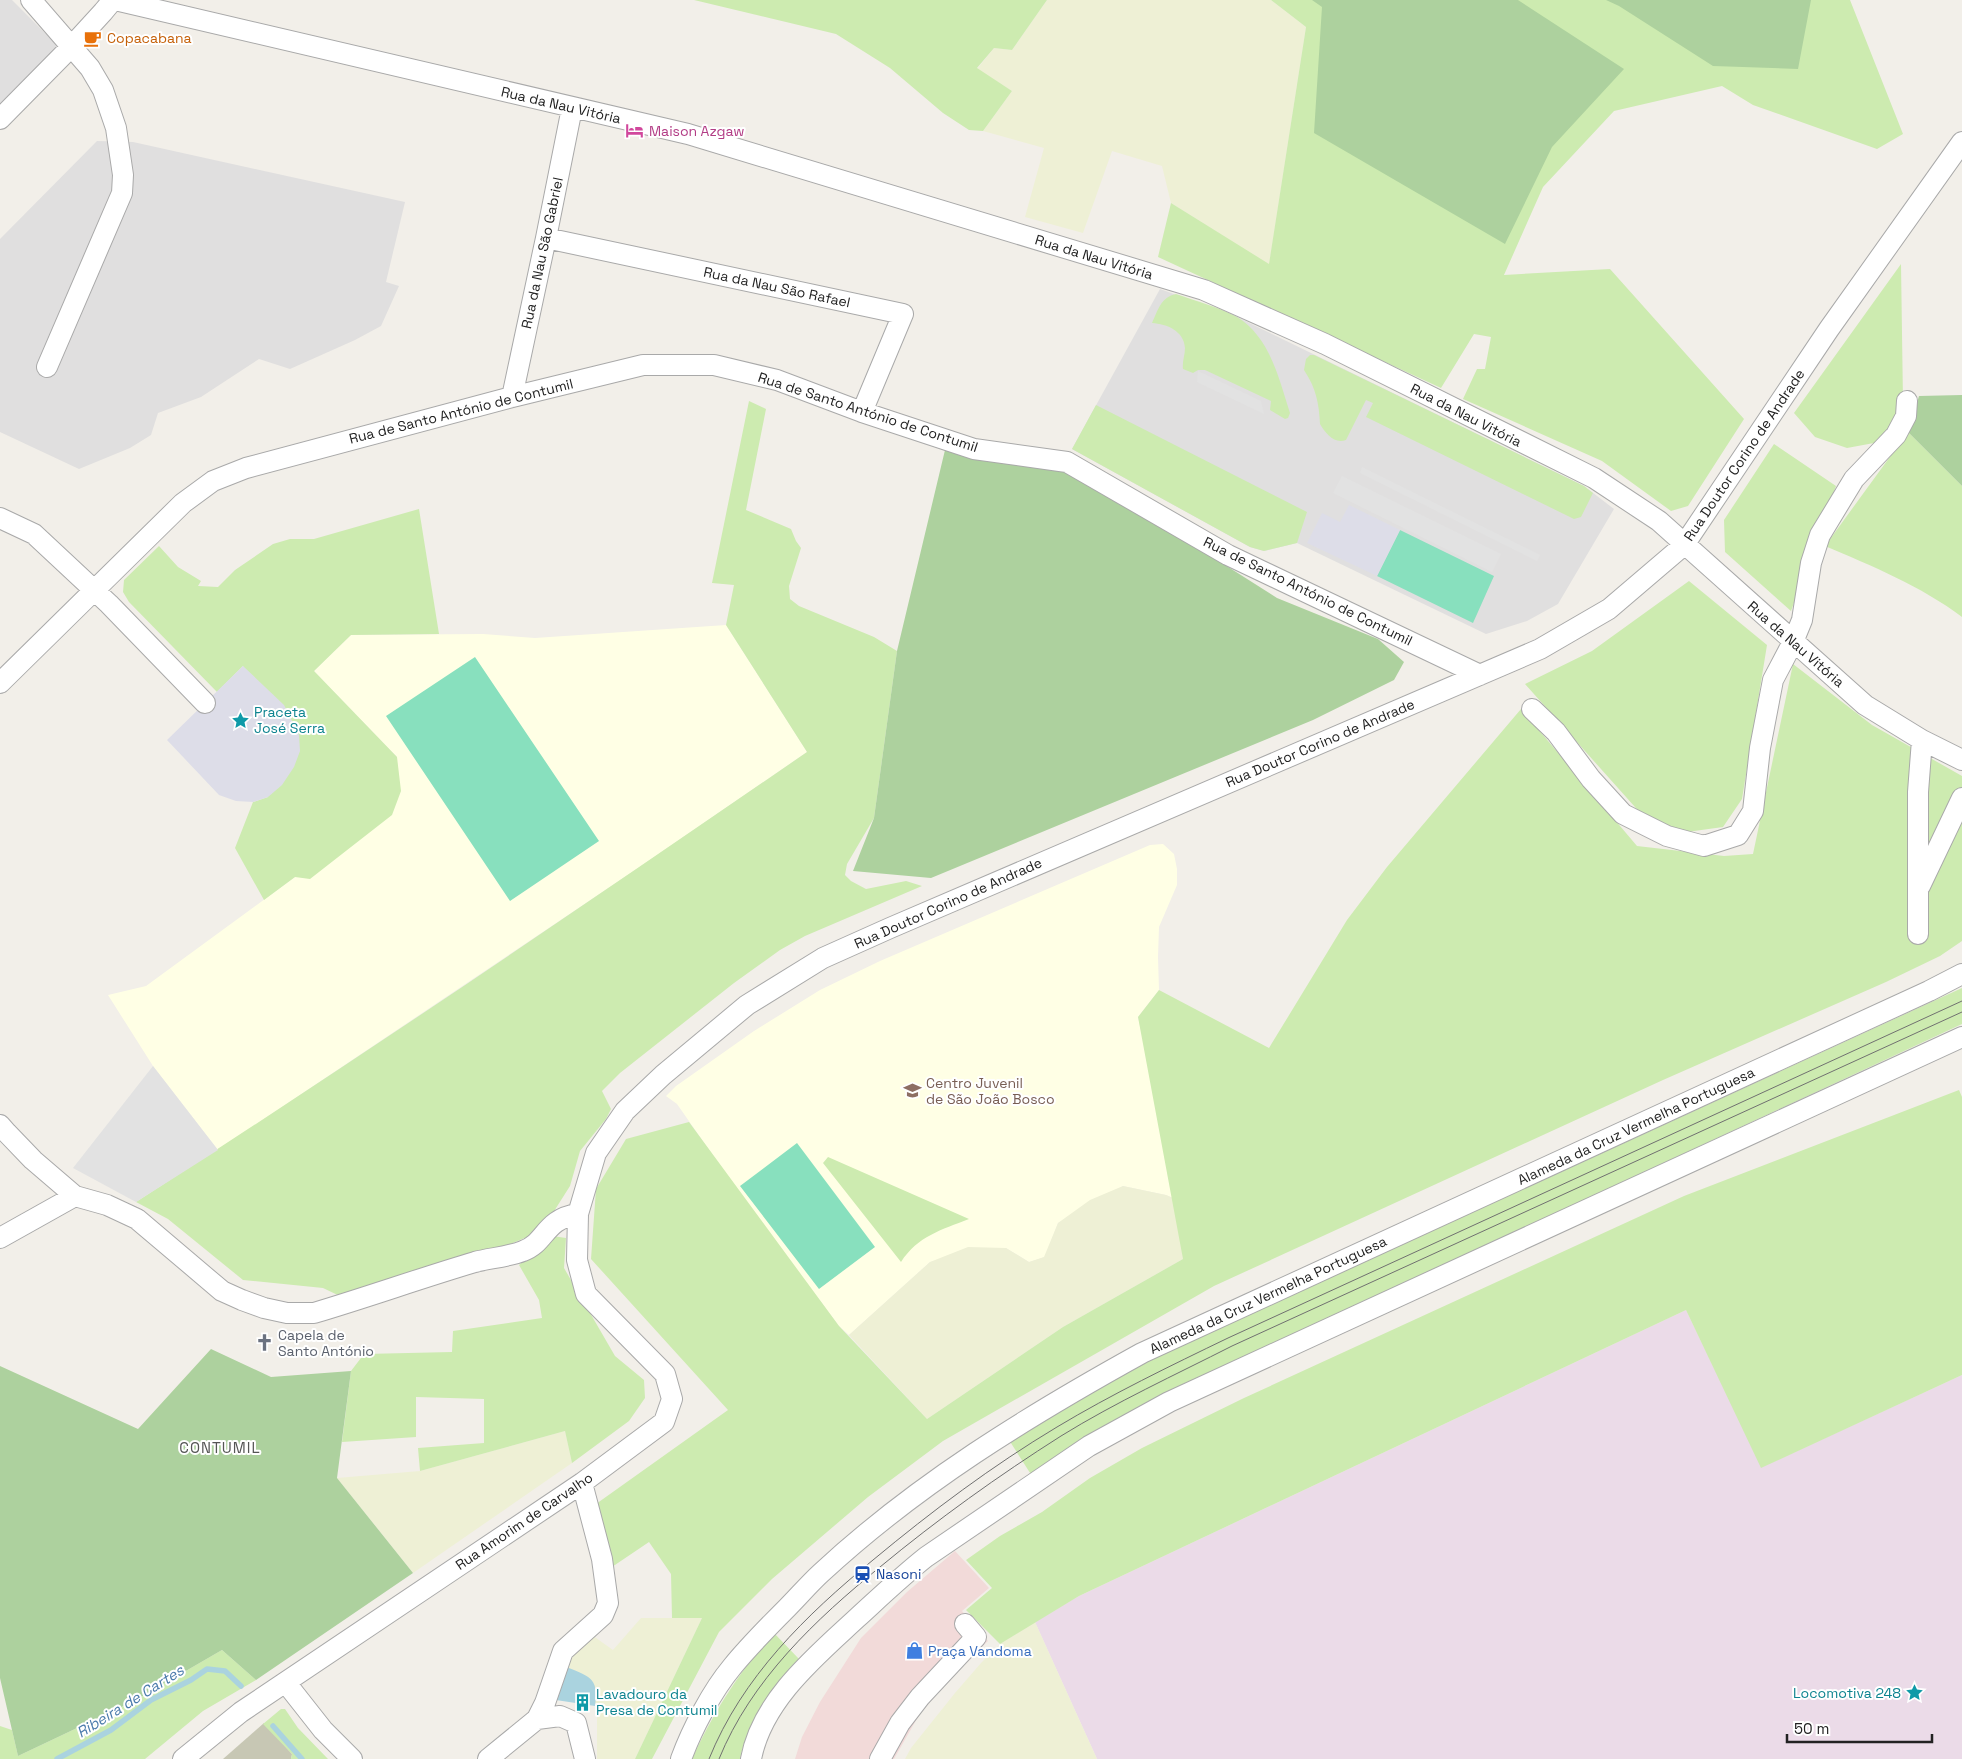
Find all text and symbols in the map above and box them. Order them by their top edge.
cafe icon: Copacabana [83,28,103,48]
place label: Copacabana [107,29,192,47]
street label: Rua da Nau Vitória [499,82,623,128]
hotel icon: Maison Azgaw [625,121,645,141]
place label: Maison Azgaw [649,122,745,140]
street label: Rua da Nau São Gabriel [517,176,567,330]
street label: Rua da Nau Vitória [1033,230,1155,284]
street label: Rua da Nau São Rafael [702,263,852,311]
street label: Rua Doutor Corino de Andrade [1680,365,1808,545]
street label: Rua de Santo António de Contumil [756,368,980,456]
street label: Rua de Santo António de Contumil [347,374,575,448]
street label: Rua da Nau Vitória [1407,379,1525,451]
street label: Rua de Santo António de Contumil [1201,532,1415,650]
street label: Rua da Nau Vitória [1744,597,1848,691]
street label: Rua Doutor Corino de Andrade [1223,695,1417,791]
place label: Praceta José Serra [254,703,325,737]
place icon: Praceta José Serra [230,710,250,730]
street label: Rua Doutor Corino de Andrade [851,853,1045,953]
street label: Alameda da Cruz Vermelha Portuguesa [1515,1063,1757,1189]
place label: Centro Juvenil de São João Bosco [926,1074,1055,1108]
school or university icon: Centro Juvenil de São João Bosco [902,1081,922,1101]
street label: Alameda da Cruz Vermelha Portuguesa [1147,1232,1389,1358]
place label: Capela de Santo António [278,1326,374,1360]
church icon: Capela de Santo António [254,1333,274,1353]
district label: CONTUMIL [179,1438,261,1457]
street label: Rua Amorim de Carvalho [452,1468,596,1574]
station icon: Nasoni [852,1564,872,1584]
place label: Nasoni [876,1565,921,1583]
shop icon: Praça Vandoma [904,1641,924,1661]
place label: Praça Vandoma [928,1642,1032,1660]
water label: Ribeira de Cartes [73,1660,188,1742]
place icon: Locomotiva 248 [1905,1683,1925,1703]
place label: Locomotiva 248 [1793,1684,1901,1702]
place label: Lavadouro da Presa de Contumil [596,1685,718,1719]
building icon: Lavadouro da Presa de Contumil [572,1692,592,1712]
scale bar [1787,1712,1932,1744]
text: 50 m [1794,1719,1829,1738]

